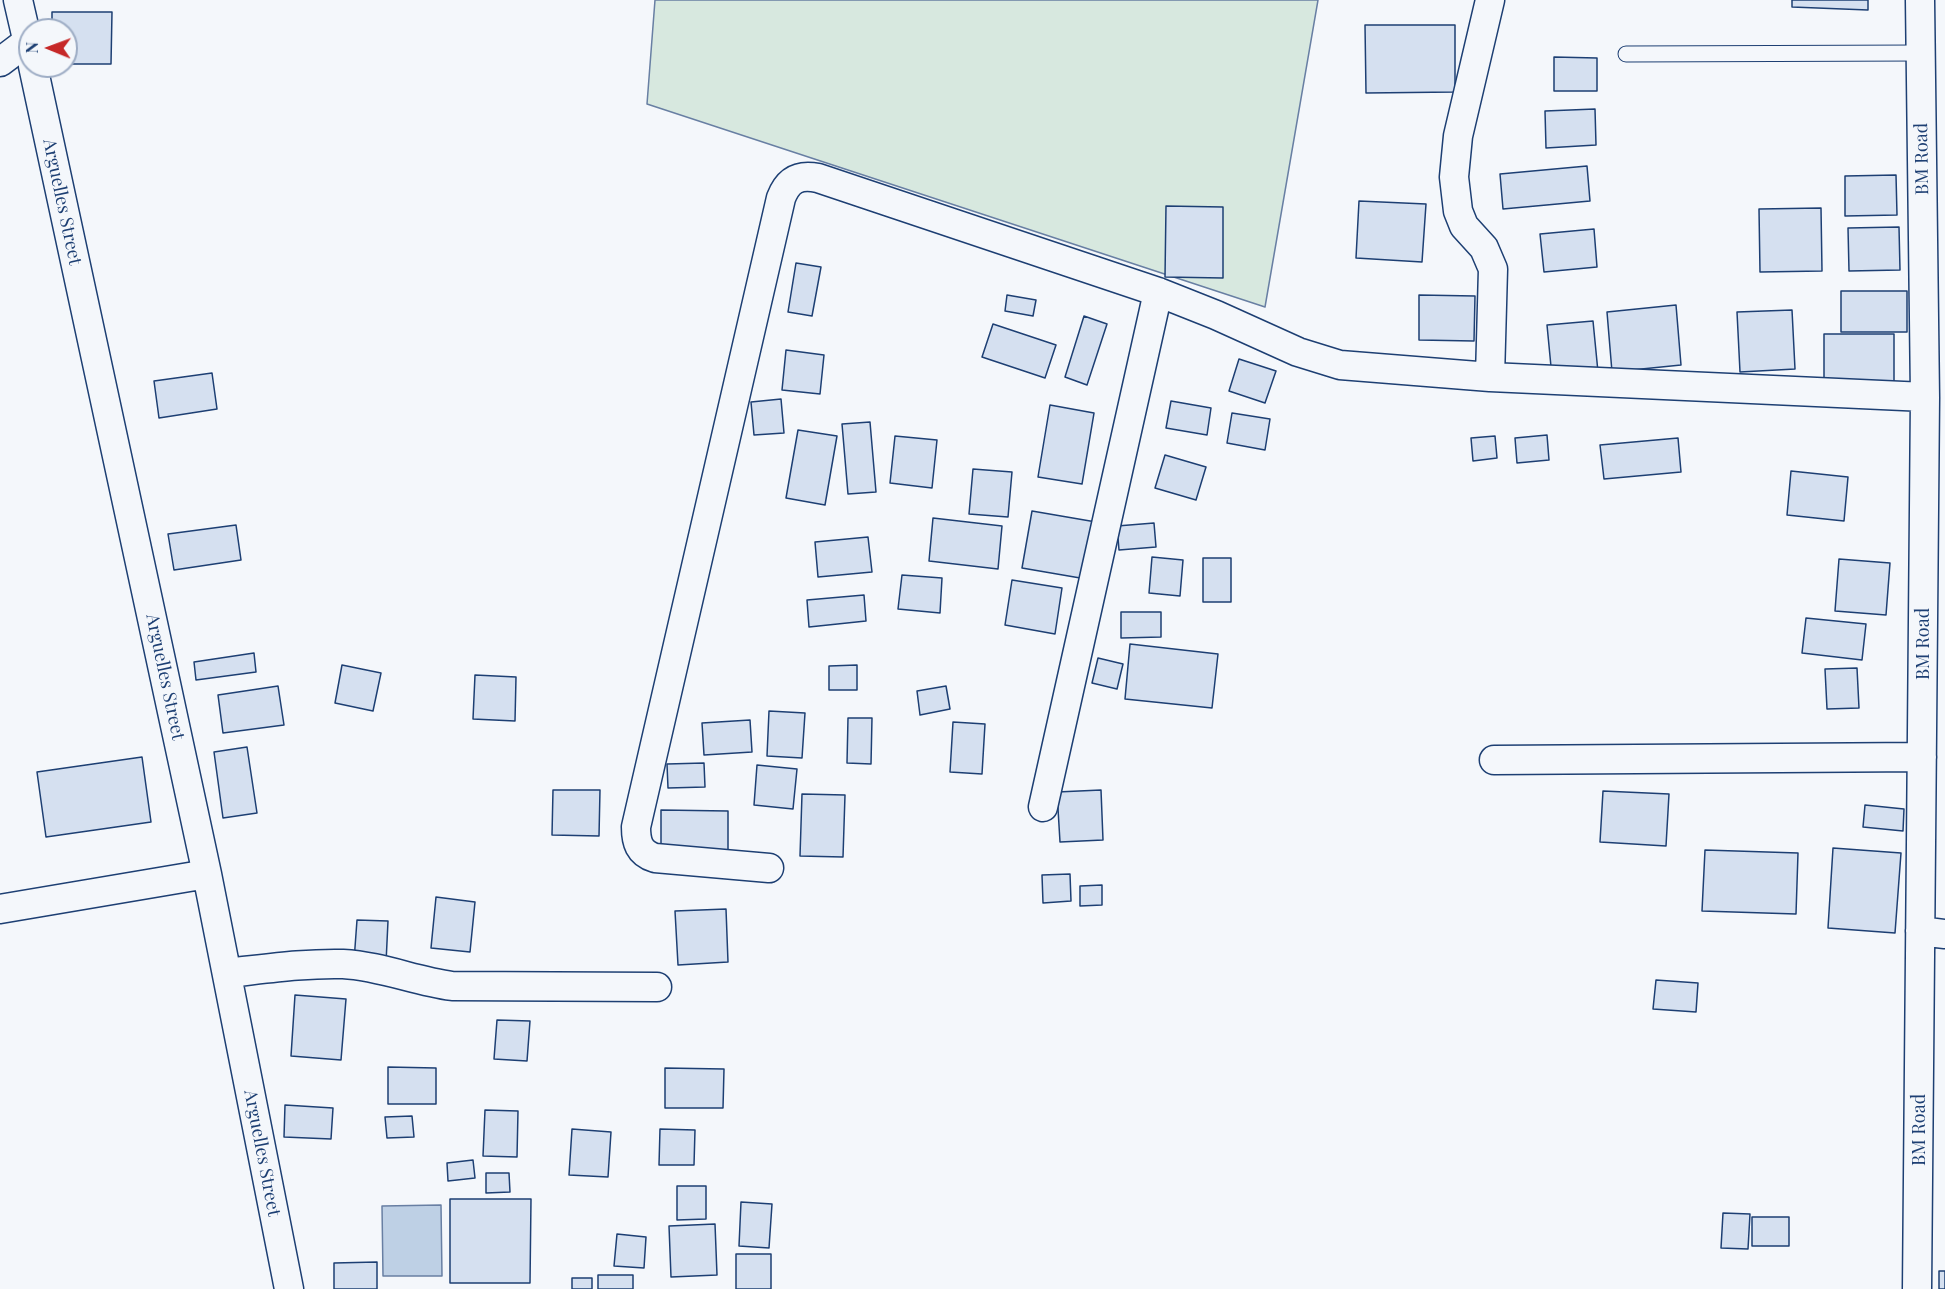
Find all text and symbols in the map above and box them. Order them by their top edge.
north arrow [18,18,78,78]
text: N [21,42,42,54]
street label: BM Road [1911,123,1933,195]
street label: Arguelles Street [38,137,86,267]
street label: BM Road [1912,608,1934,680]
street label: Arguelles Street [141,612,189,742]
street label: Arguelles Street [239,1088,285,1218]
street label: BM Road [1908,1094,1930,1166]

